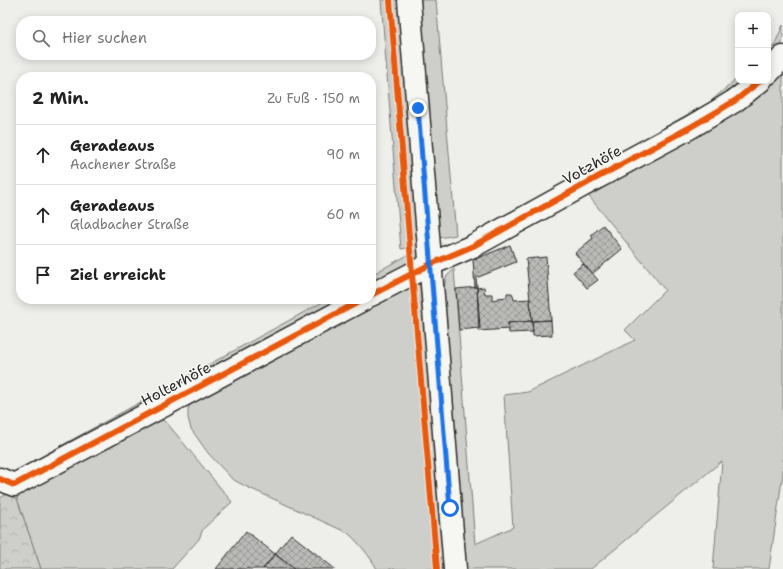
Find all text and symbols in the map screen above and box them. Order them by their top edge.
map controls [735,12,771,84]
button: + [735,12,771,48]
search box [16,16,376,60]
icon: search [30,27,52,49]
text: Hier suchen [62,28,147,48]
button: − [735,48,771,84]
text: 2 Min. [32,87,89,109]
text: Zu Fuß · 150 m [267,90,360,107]
route end [409,99,427,117]
text: Geradeaus [70,136,155,156]
street label: Votzhöfe [559,141,625,189]
icon: ahead [32,144,54,166]
text: 90 m [326,146,360,163]
text: Aachener Straße [70,156,176,173]
text: Geradeaus [70,196,155,216]
icon: ahead [32,204,54,226]
text: 60 m [327,206,360,223]
text: Gladbacher Straße [70,216,189,233]
icon: arrive [32,264,54,286]
text: Ziel erreicht [70,265,166,285]
street label: Holterhöfe [138,357,214,411]
route start [441,499,459,517]

